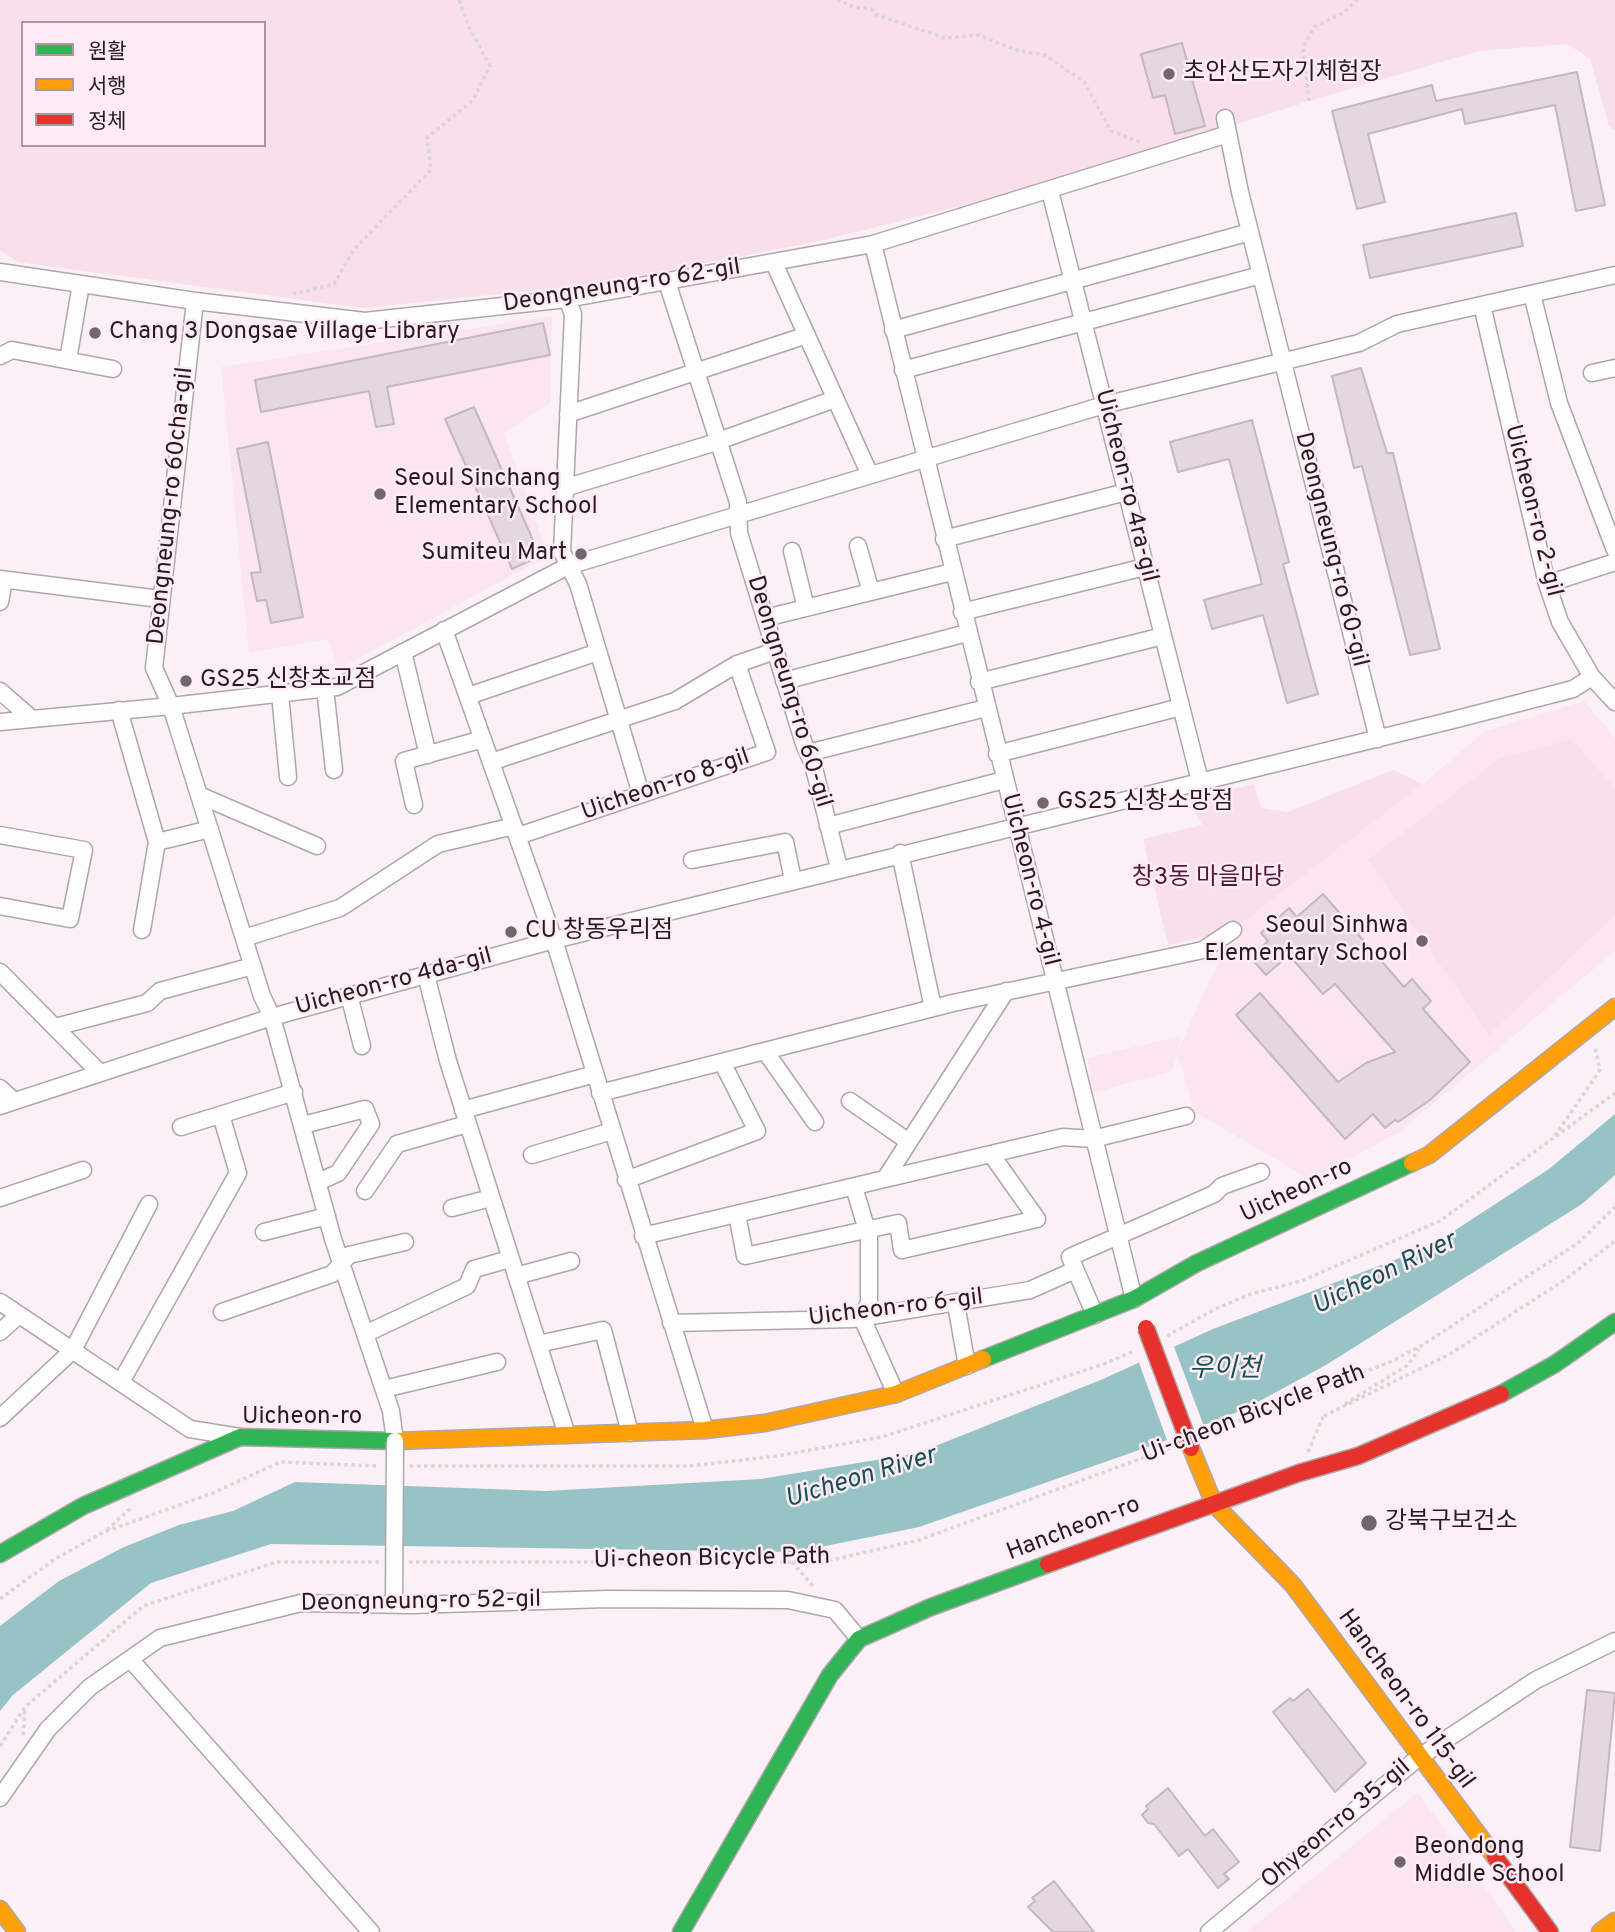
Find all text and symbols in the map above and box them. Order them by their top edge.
legend [21,21,266,147]
text: 원활 [88,39,127,66]
place label: 초안산도자기체험장 [1183,60,1382,88]
marker: 초안산도자기체험장 [1161,66,1177,82]
text: 서행 [88,74,127,101]
text: 정체 [88,109,127,136]
street label: Deongneung-ro 62-gil [501,254,743,320]
place label: Chang 3 Dongsae Village Library [109,319,460,347]
marker: Chang 3 Dongsae Village Library [87,325,103,341]
street label: Deongneung-ro 60cha-gil [143,366,201,646]
street label: Uicheon-ro 4ra-gil [1087,387,1163,585]
street label: Uicheon-ro 2-gil [1497,422,1567,600]
street label: Deongneung-ro 60-gil [1287,430,1373,670]
place label: Seoul Sinchang Elementary School [394,466,598,522]
marker: Seoul Sinchang Elementary School [372,486,388,502]
place label: Sumiteu Mart [421,540,567,568]
marker: Sumiteu Mart [573,546,589,562]
street label: Deongneung-ro 60-gil [739,573,837,811]
place label: GS25 신창초교점 [200,667,376,695]
marker: GS25 신창초교점 [178,673,194,689]
street label: Uicheon-ro 8-gil [578,744,754,828]
place label: GS25 신창소망점 [1057,789,1233,817]
street label: Uicheon-ro 4-gil [994,791,1064,969]
marker: GS25 신창소망점 [1035,795,1051,811]
park label: 창3동 마을마당 [1132,865,1284,893]
place label: Seoul Sinhwa Elementary School [1204,913,1408,969]
place label: CU 창동우리점 [525,918,673,946]
marker: CU 창동우리점 [503,924,519,940]
marker: Seoul Sinhwa Elementary School [1414,933,1430,949]
street label: Uicheon-ro 4da-gil [292,943,496,1023]
street label: Uicheon-ro [1236,1154,1358,1230]
water label: Uicheon River [1308,1227,1462,1323]
street label: Uicheon-ro 6-gil [807,1284,985,1334]
water label: 우이천 [1189,1355,1261,1387]
street label: Ui-cheon Bicycle Path [1138,1359,1370,1471]
street label: Uicheon-ro [242,1404,362,1432]
water label: Uicheon River [782,1441,940,1517]
street label: Hancheon-ro [1003,1491,1145,1569]
place label: 강북구보건소 [1385,1509,1517,1537]
marker: 강북구보건소 [1359,1513,1379,1533]
street label: Ui-cheon Bicycle Path [594,1544,830,1576]
street label: Deongneung-ro 52-gil [301,1587,541,1619]
street label: Hancheon-ro 115-gil [1330,1605,1480,1795]
street label: Ohyeon-ro 35-gil [1257,1754,1417,1896]
place label: Beondong Middle School [1414,1834,1564,1890]
marker: Beondong Middle School [1392,1854,1408,1870]

